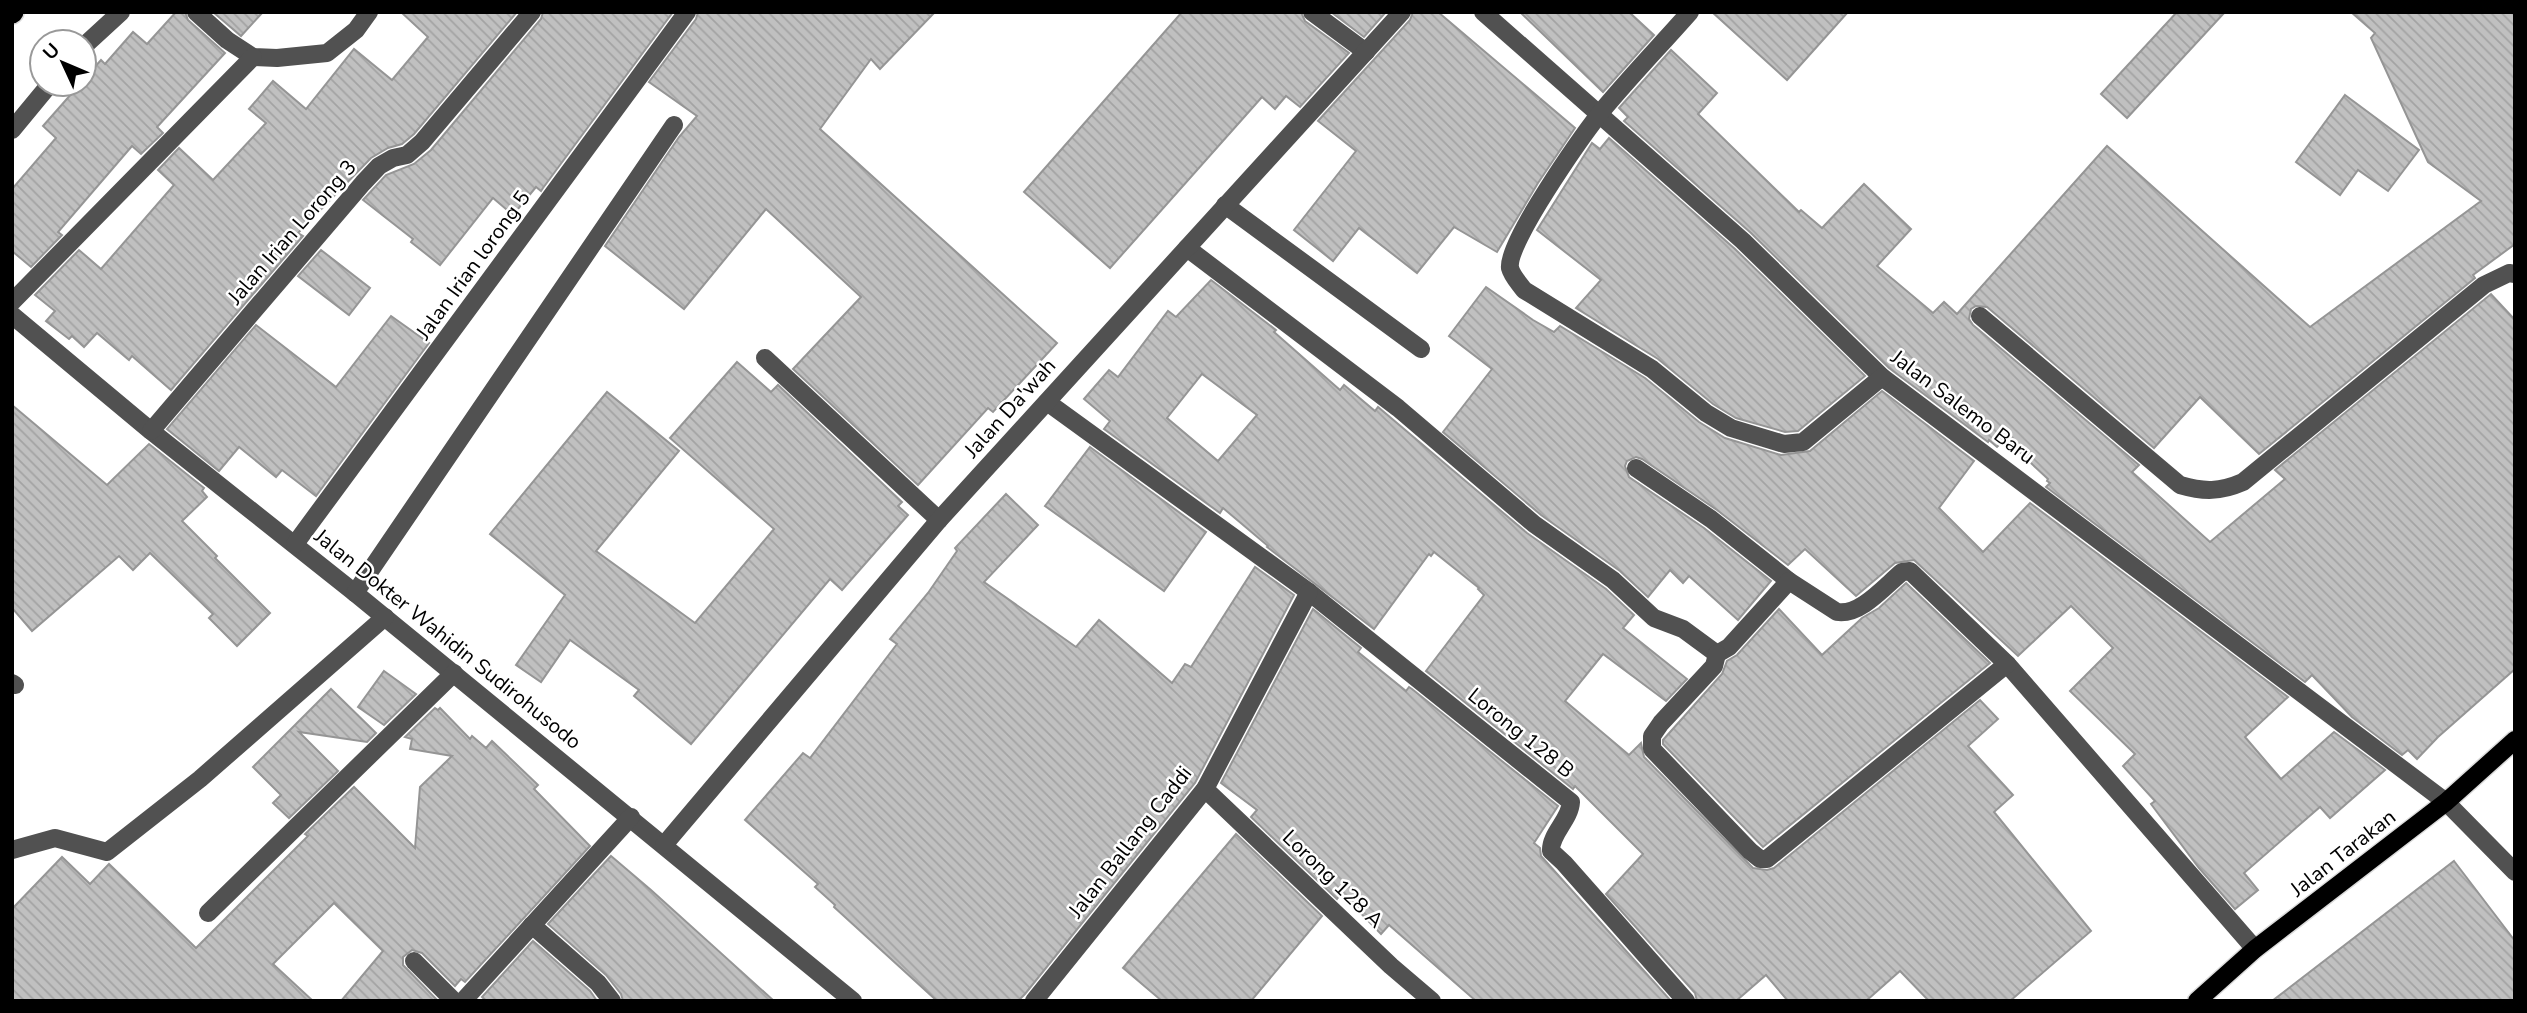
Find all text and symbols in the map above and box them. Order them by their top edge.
north arrow [28,28,98,98]
text: U [37,38,66,66]
street label: Jalan Irian Lorong 3 [221,154,363,311]
street label: Jalan Irian lorong 5 [409,185,537,346]
street label: Jalan Salemo Baru [1884,343,2041,470]
street label: Jalan Da'wah [957,352,1062,464]
street label: Jalan Dokter Wahidin Sudirohusodo [308,522,587,756]
street label: Lorong 128 B [1462,682,1580,784]
street label: Jalan Ballang Caddi [1061,760,1198,924]
street label: Jalan Tarakan [2284,803,2402,904]
street label: Lorong 128 A [1276,824,1390,934]

